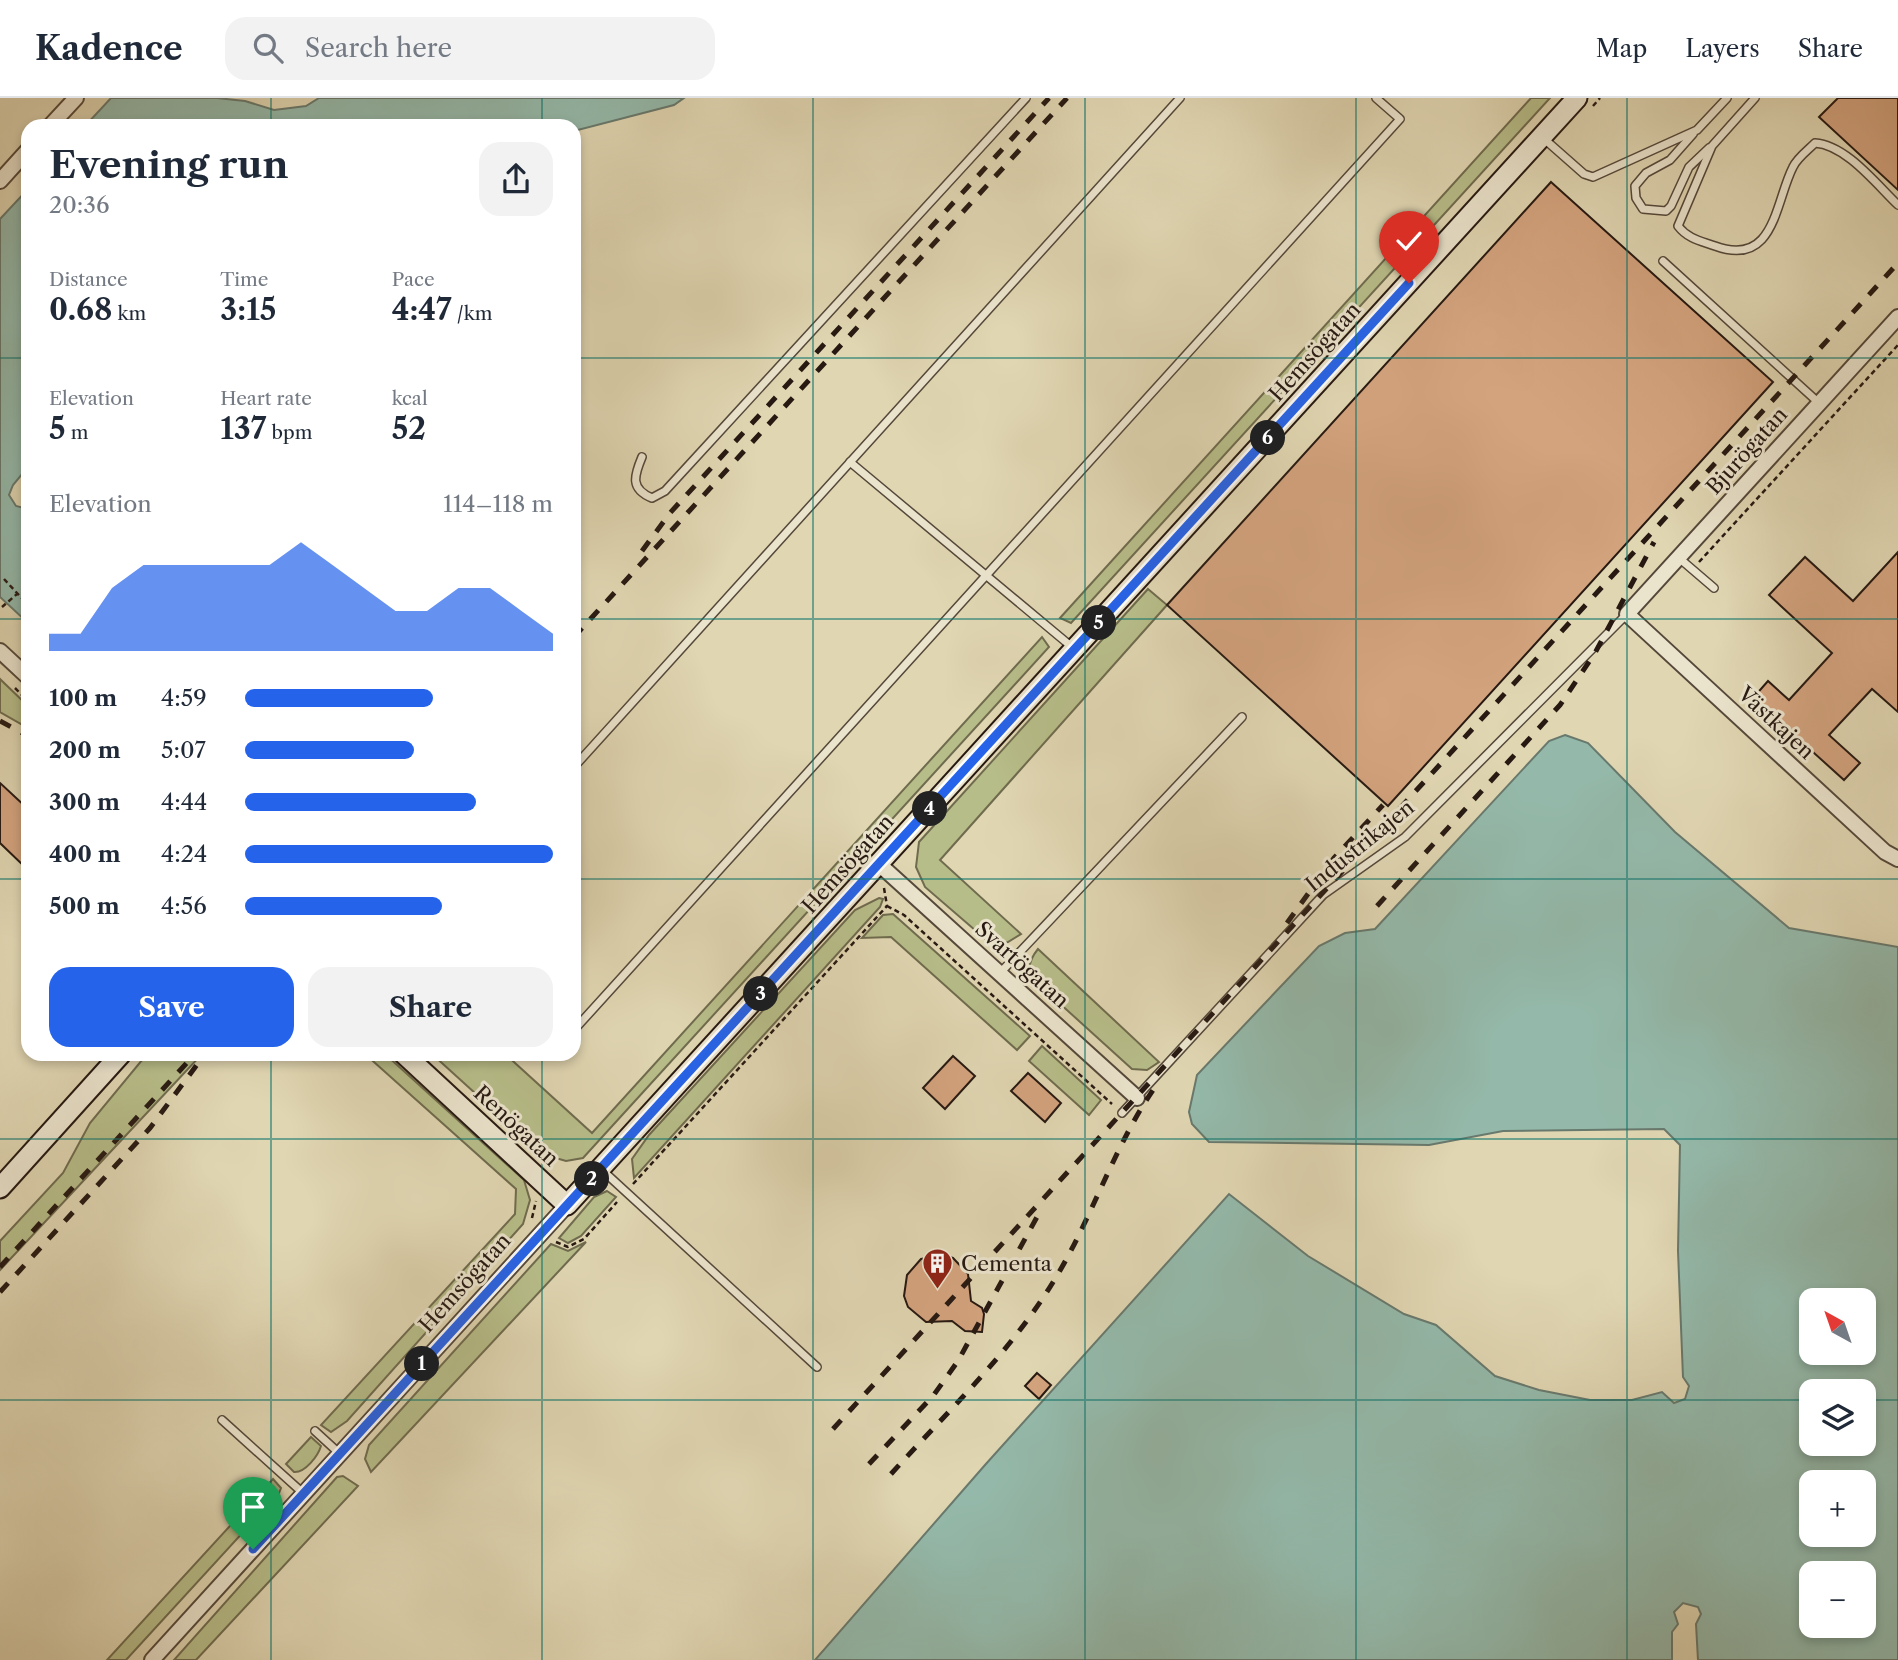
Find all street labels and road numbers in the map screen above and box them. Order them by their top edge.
street label: Hemsögatan [1264,297,1366,406]
street label: Bjurögatan [1701,402,1792,499]
street label: Västkajen [1732,680,1820,764]
street label: Industrikajen [1300,794,1419,897]
street label: Hemsögatan [797,809,899,918]
street label: Svartögatan [970,916,1074,1013]
street label: Renögatan [469,1080,564,1171]
street label: Hemsögatan [414,1228,516,1337]

